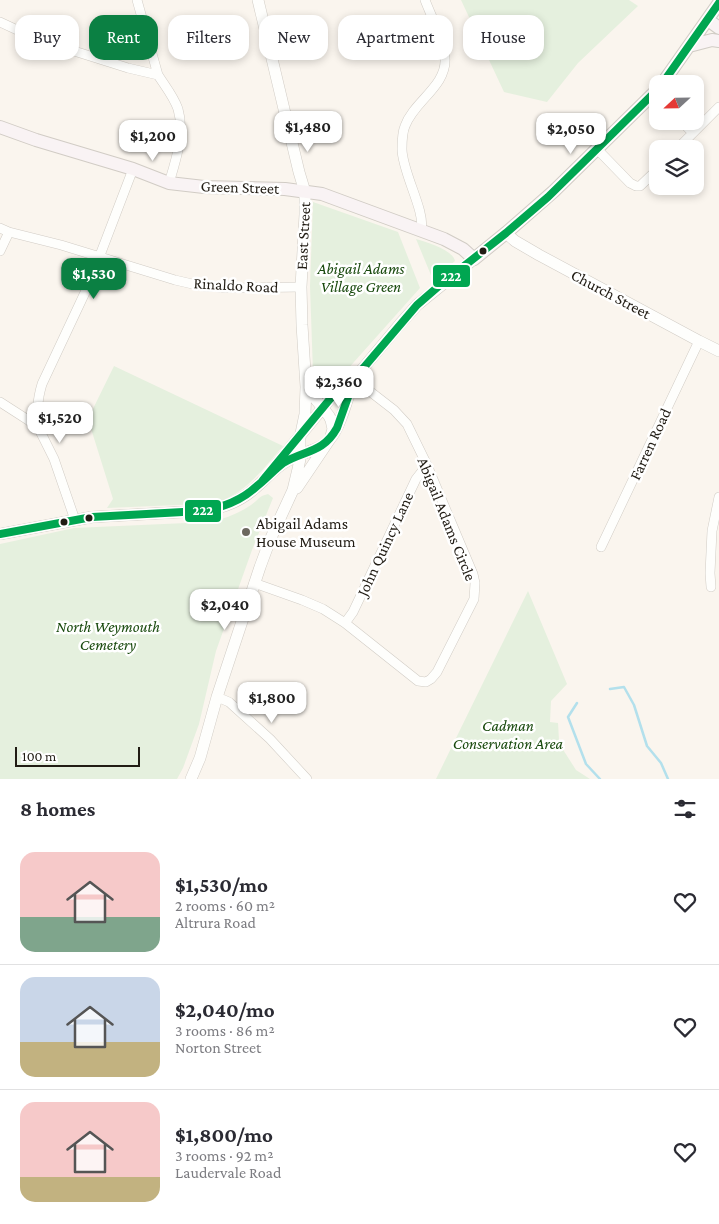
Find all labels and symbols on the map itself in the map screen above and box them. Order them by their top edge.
north arrow [649,75,704,130]
pin: $1,480 [267,110,349,153]
pin: $2,050 [530,112,612,155]
pin: $1,200 [112,120,194,162]
street label: Green Street [200,177,280,197]
street label: East Street [293,201,313,270]
unlabelled marker [478,246,488,256]
pin: $1,530 [53,258,135,300]
park label: Abigail Adams Village Green [316,260,405,296]
line badge: 222 [432,264,471,288]
street label: Church Street [568,266,654,322]
text: 222 [440,268,462,284]
street label: Rinaldo Road [193,274,279,296]
pin: $2,360 [298,366,380,408]
pin: $1,520 [19,402,101,444]
street label: Farren Road [626,405,674,482]
street label: Abigail Adams Circle [414,455,480,584]
street label: John Quincy Lane [353,489,417,601]
line badge: 222 [184,499,222,523]
text: 222 [192,502,214,518]
unlabelled marker [84,513,94,523]
place label: Abigail Adams House Museum [256,515,356,550]
unlabelled marker [59,517,69,527]
marker: Abigail Adams House Museum [240,526,252,538]
pin: $2,040 [184,588,266,631]
park label: North Weymouth Cemetery [56,618,160,654]
pin: $1,800 [231,682,313,724]
park label: Cadman Conservation Area [453,717,564,752]
scale bar [15,744,140,767]

